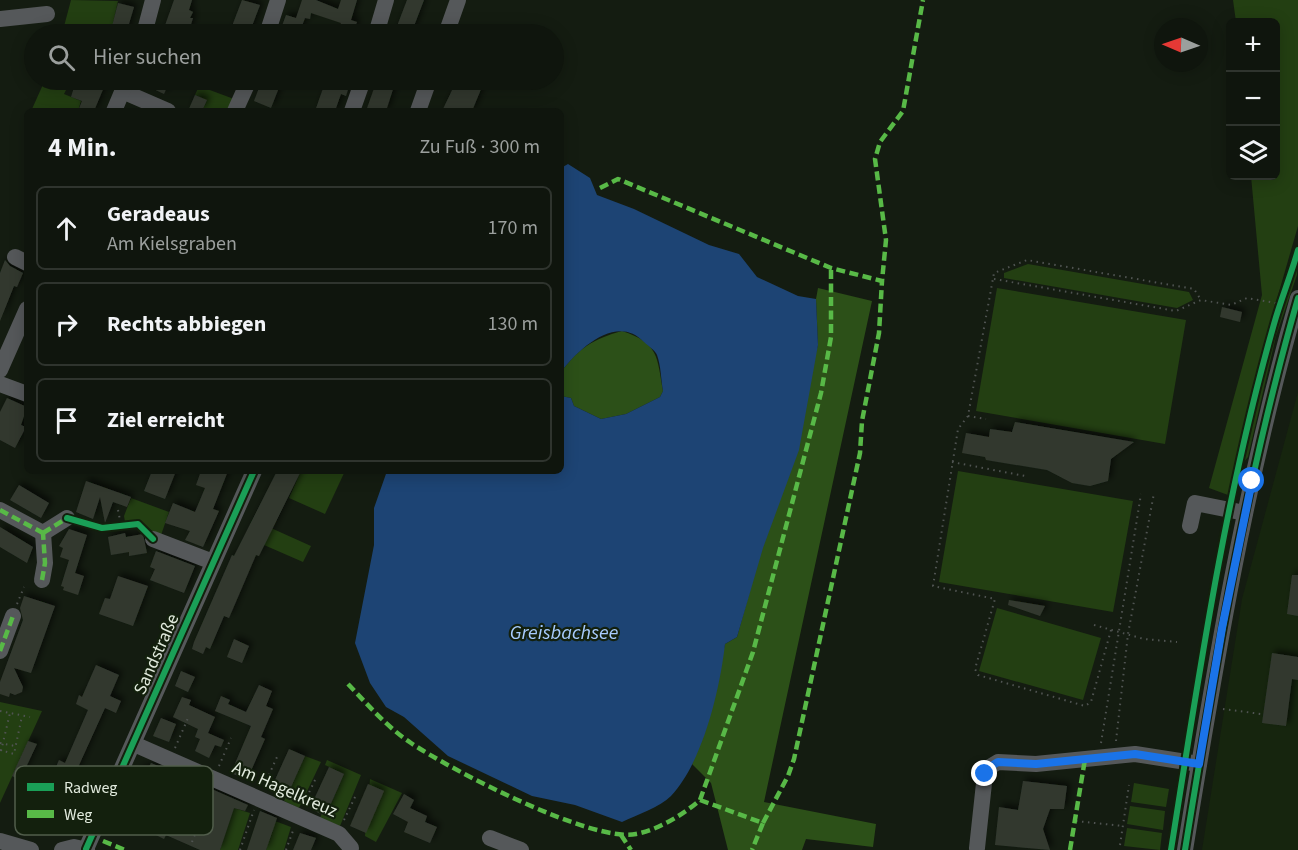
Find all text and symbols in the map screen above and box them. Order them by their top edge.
north arrow [1154,18,1208,72]
map controls [1226,18,1280,180]
button: + [1226,18,1280,72]
search box [24,24,564,90]
icon: search [45,41,78,74]
text: Hier suchen [93,41,202,73]
button: − [1226,72,1280,126]
button: layers [1226,126,1280,180]
text: 4 Min. [48,129,117,166]
text: Zu Fuß · 300 m [419,133,540,161]
text: Geradeaus [107,198,210,230]
icon: ahead [50,212,83,245]
text: 170 m [488,214,538,242]
text: Am Kielsgraben [107,230,237,258]
icon: right [50,308,83,341]
text: Rechts abbiegen [107,308,266,340]
text: 130 m [488,310,538,338]
icon: arrive [50,404,83,437]
text: Ziel erreicht [107,404,225,436]
route start [1238,467,1264,493]
street label: Sandstraße [128,610,185,699]
water label: Greisbachsee [510,619,618,647]
street label: Am Hagelkreuz [228,755,342,824]
route end [971,760,997,786]
legend [15,766,213,835]
text: Radweg [64,777,117,799]
text: Weg [64,804,92,826]

